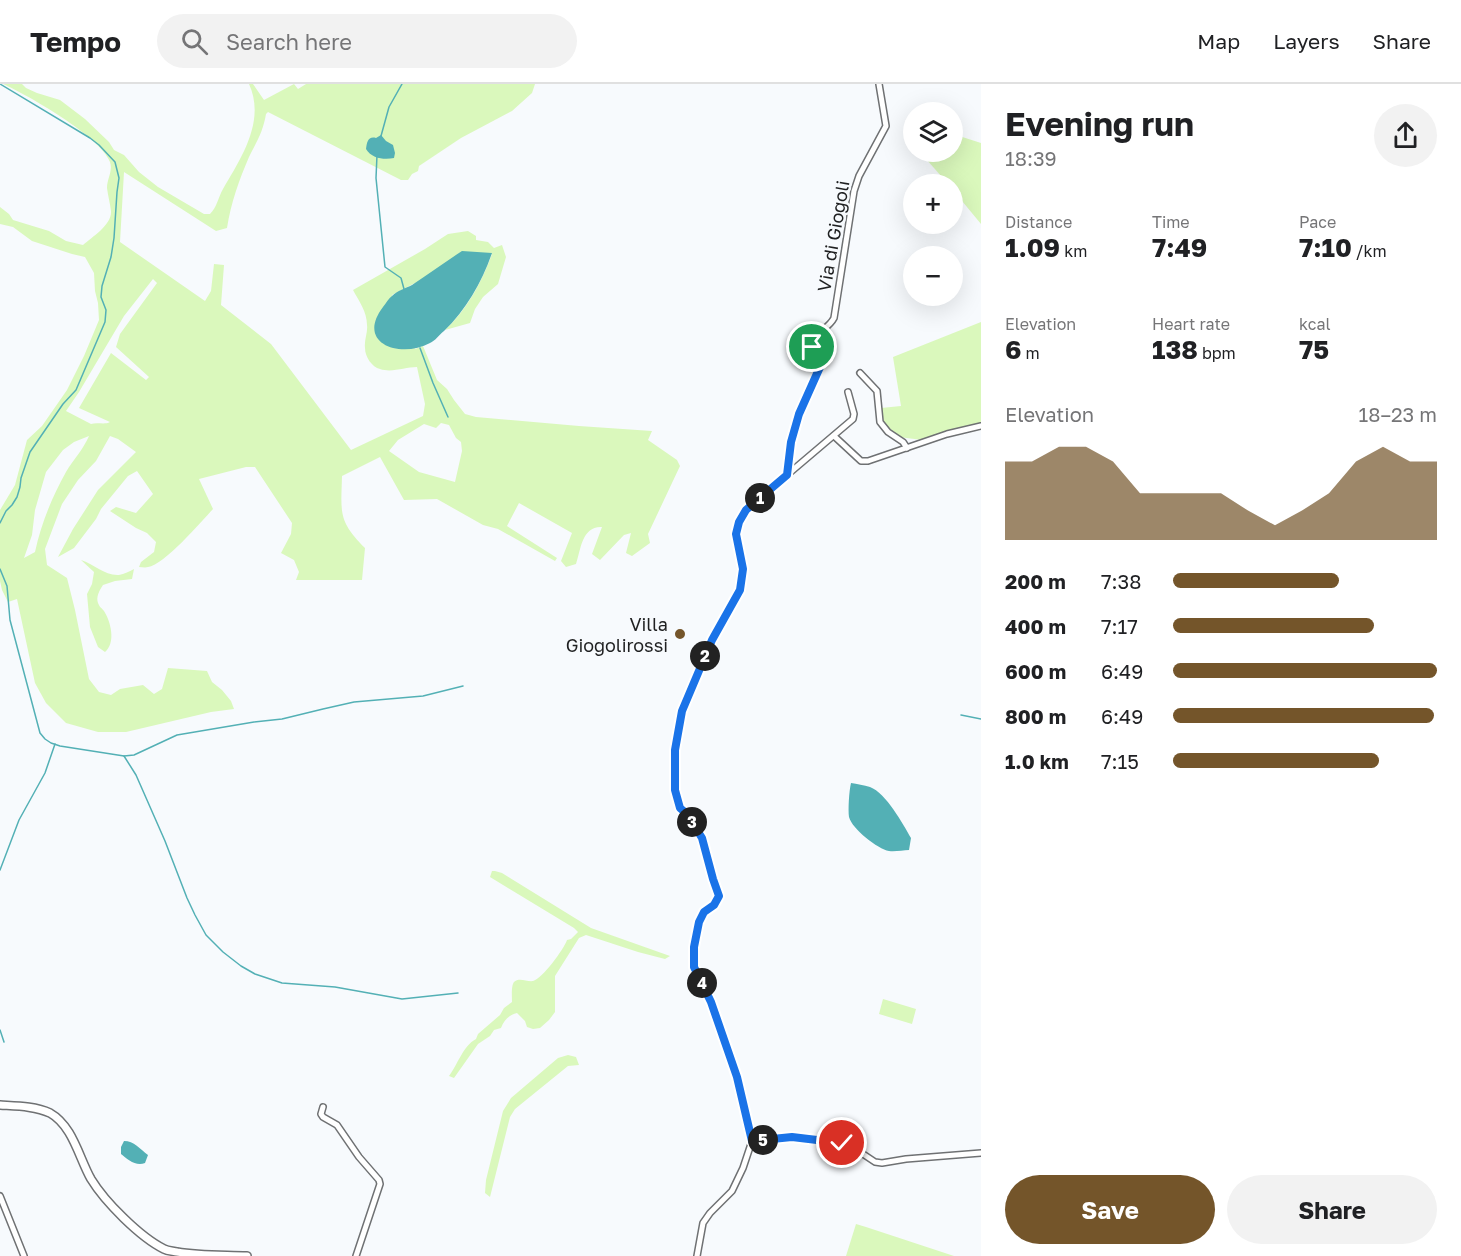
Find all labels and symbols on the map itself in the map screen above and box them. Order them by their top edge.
street label: Via di Giogoli [812,179,854,293]
pin [786,321,837,372]
pin: 1 [745,483,775,513]
place label: Villa Giogolirossi [566,613,668,656]
marker: Villa Giogolirossi [673,627,687,641]
pin: 2 [690,641,720,671]
pin: 3 [677,807,707,837]
pin: 4 [687,968,717,998]
pin [816,1117,867,1168]
pin: 5 [748,1125,778,1155]

